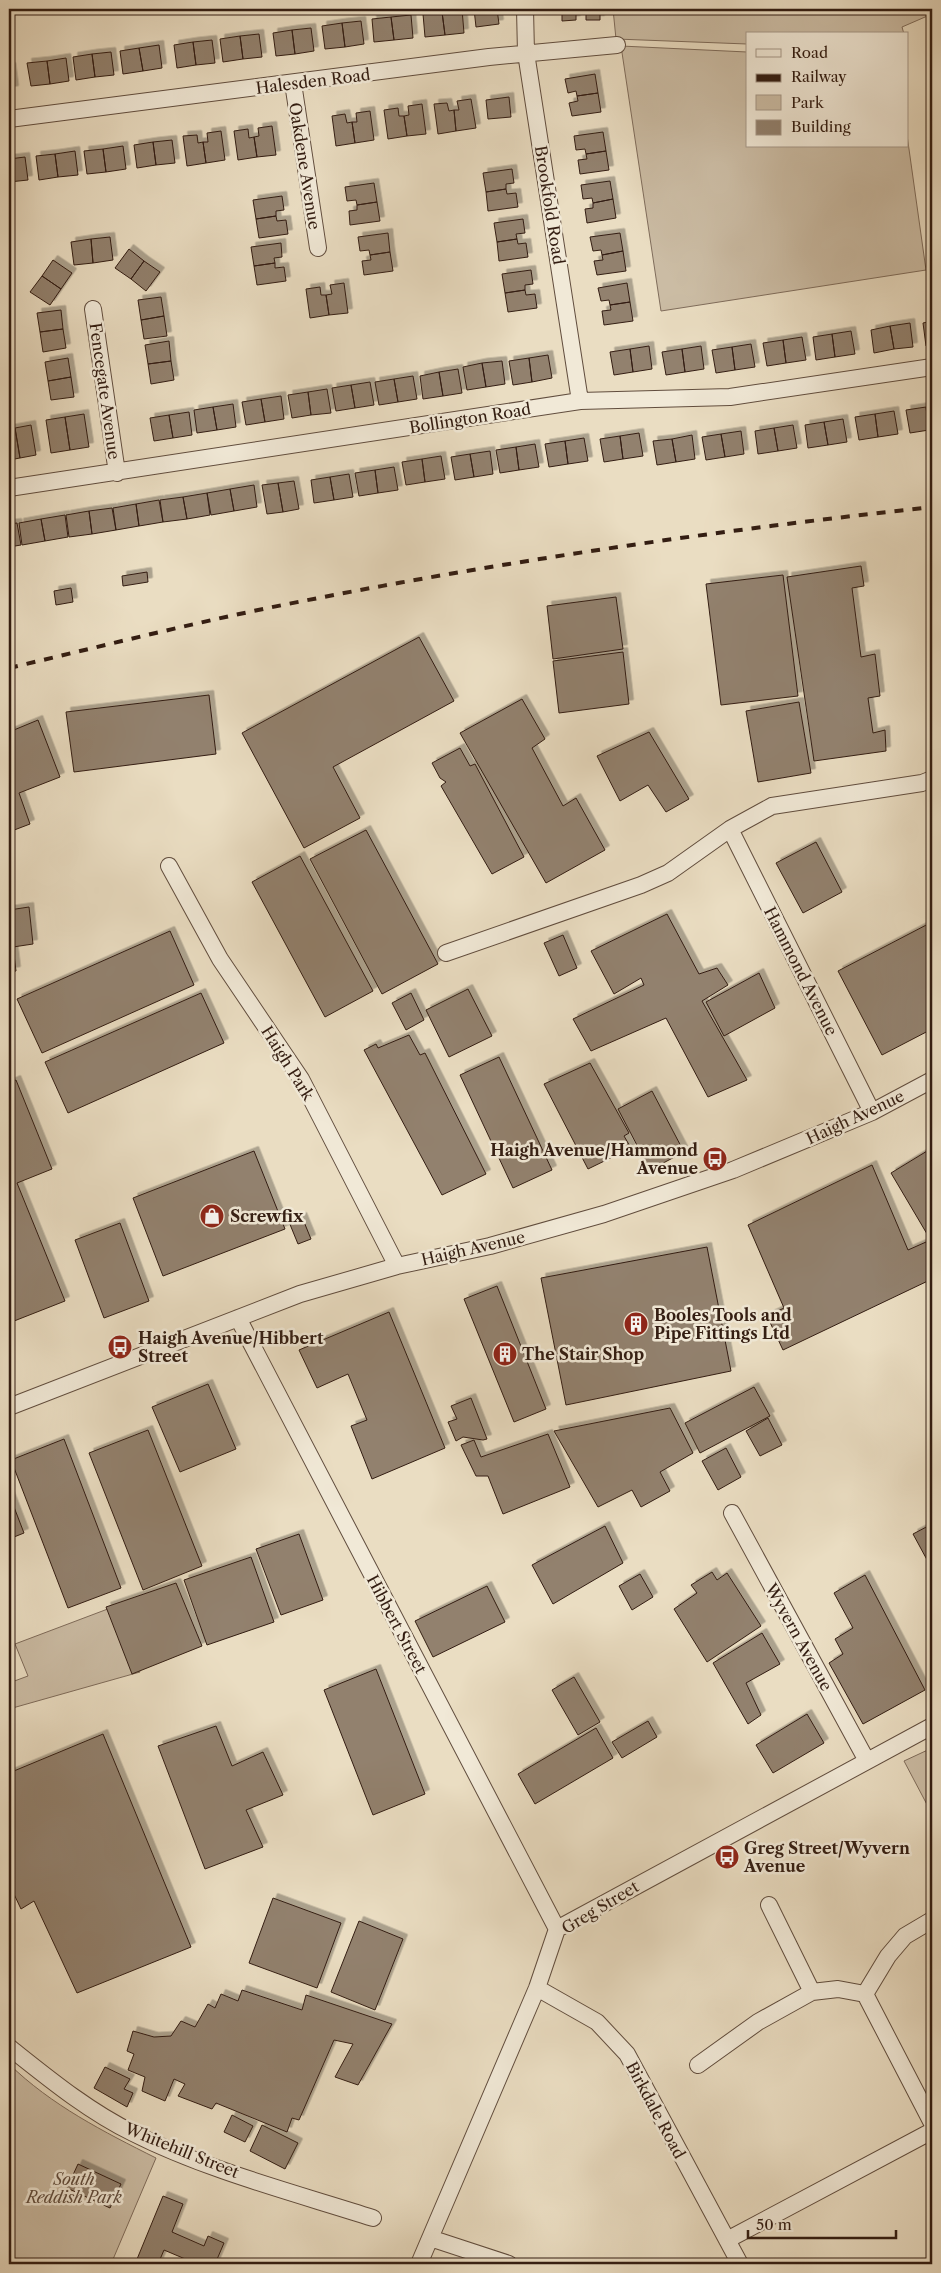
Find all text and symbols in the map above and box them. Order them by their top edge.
legend [746,32,908,148]
text: Road [791,43,828,62]
street label: Halesden Road [255,64,372,98]
text: Railway [791,67,847,86]
text: Park [791,93,825,112]
street label: Oakdene Avenue [285,101,325,231]
text: Building [791,117,851,136]
street label: Brookfold Road [531,144,569,266]
street label: Fencegate Avenue [85,321,125,461]
street label: Bollington Road [408,398,533,438]
street label: Hammond Avenue [760,903,842,1039]
street label: Haigh Park [257,1022,319,1105]
street label: Haigh Avenue [803,1086,907,1148]
place label: Haigh Avenue/Hammond Avenue [490,1140,698,1178]
bus stop icon: Haigh Avenue/Hammond Avenue [702,1146,728,1172]
shop icon: Screwfix [199,1203,225,1229]
place label: Screwfix [230,1206,304,1226]
street label: Haigh Avenue [419,1226,527,1270]
place label: Booles Tools and Pipe Fittings Ltd [654,1305,792,1343]
building icon: Booles Tools and Pipe Fittings Ltd [623,1311,649,1337]
place label: Haigh Avenue/Hibbert Street [138,1328,324,1366]
bus stop icon: Haigh Avenue/Hibbert Street [107,1334,133,1360]
building icon: The Stair Shop [492,1341,518,1367]
place label: The Stair Shop [522,1344,645,1364]
street label: Hibbert Street [363,1571,432,1677]
street label: Wyvern Avenue [761,1579,837,1694]
place label: Greg Street/Wyvern Avenue [743,1838,910,1876]
bus stop icon: Greg Street/Wyvern Avenue [714,1844,740,1870]
street label: Greg Street [558,1876,642,1938]
street label: Birkdale Road [622,2058,690,2162]
street label: Whitehill Street [121,2118,242,2182]
park label: South Reddish Park [24,2169,123,2207]
scale bar [748,2208,896,2240]
text: 50 m [756,2215,792,2234]

